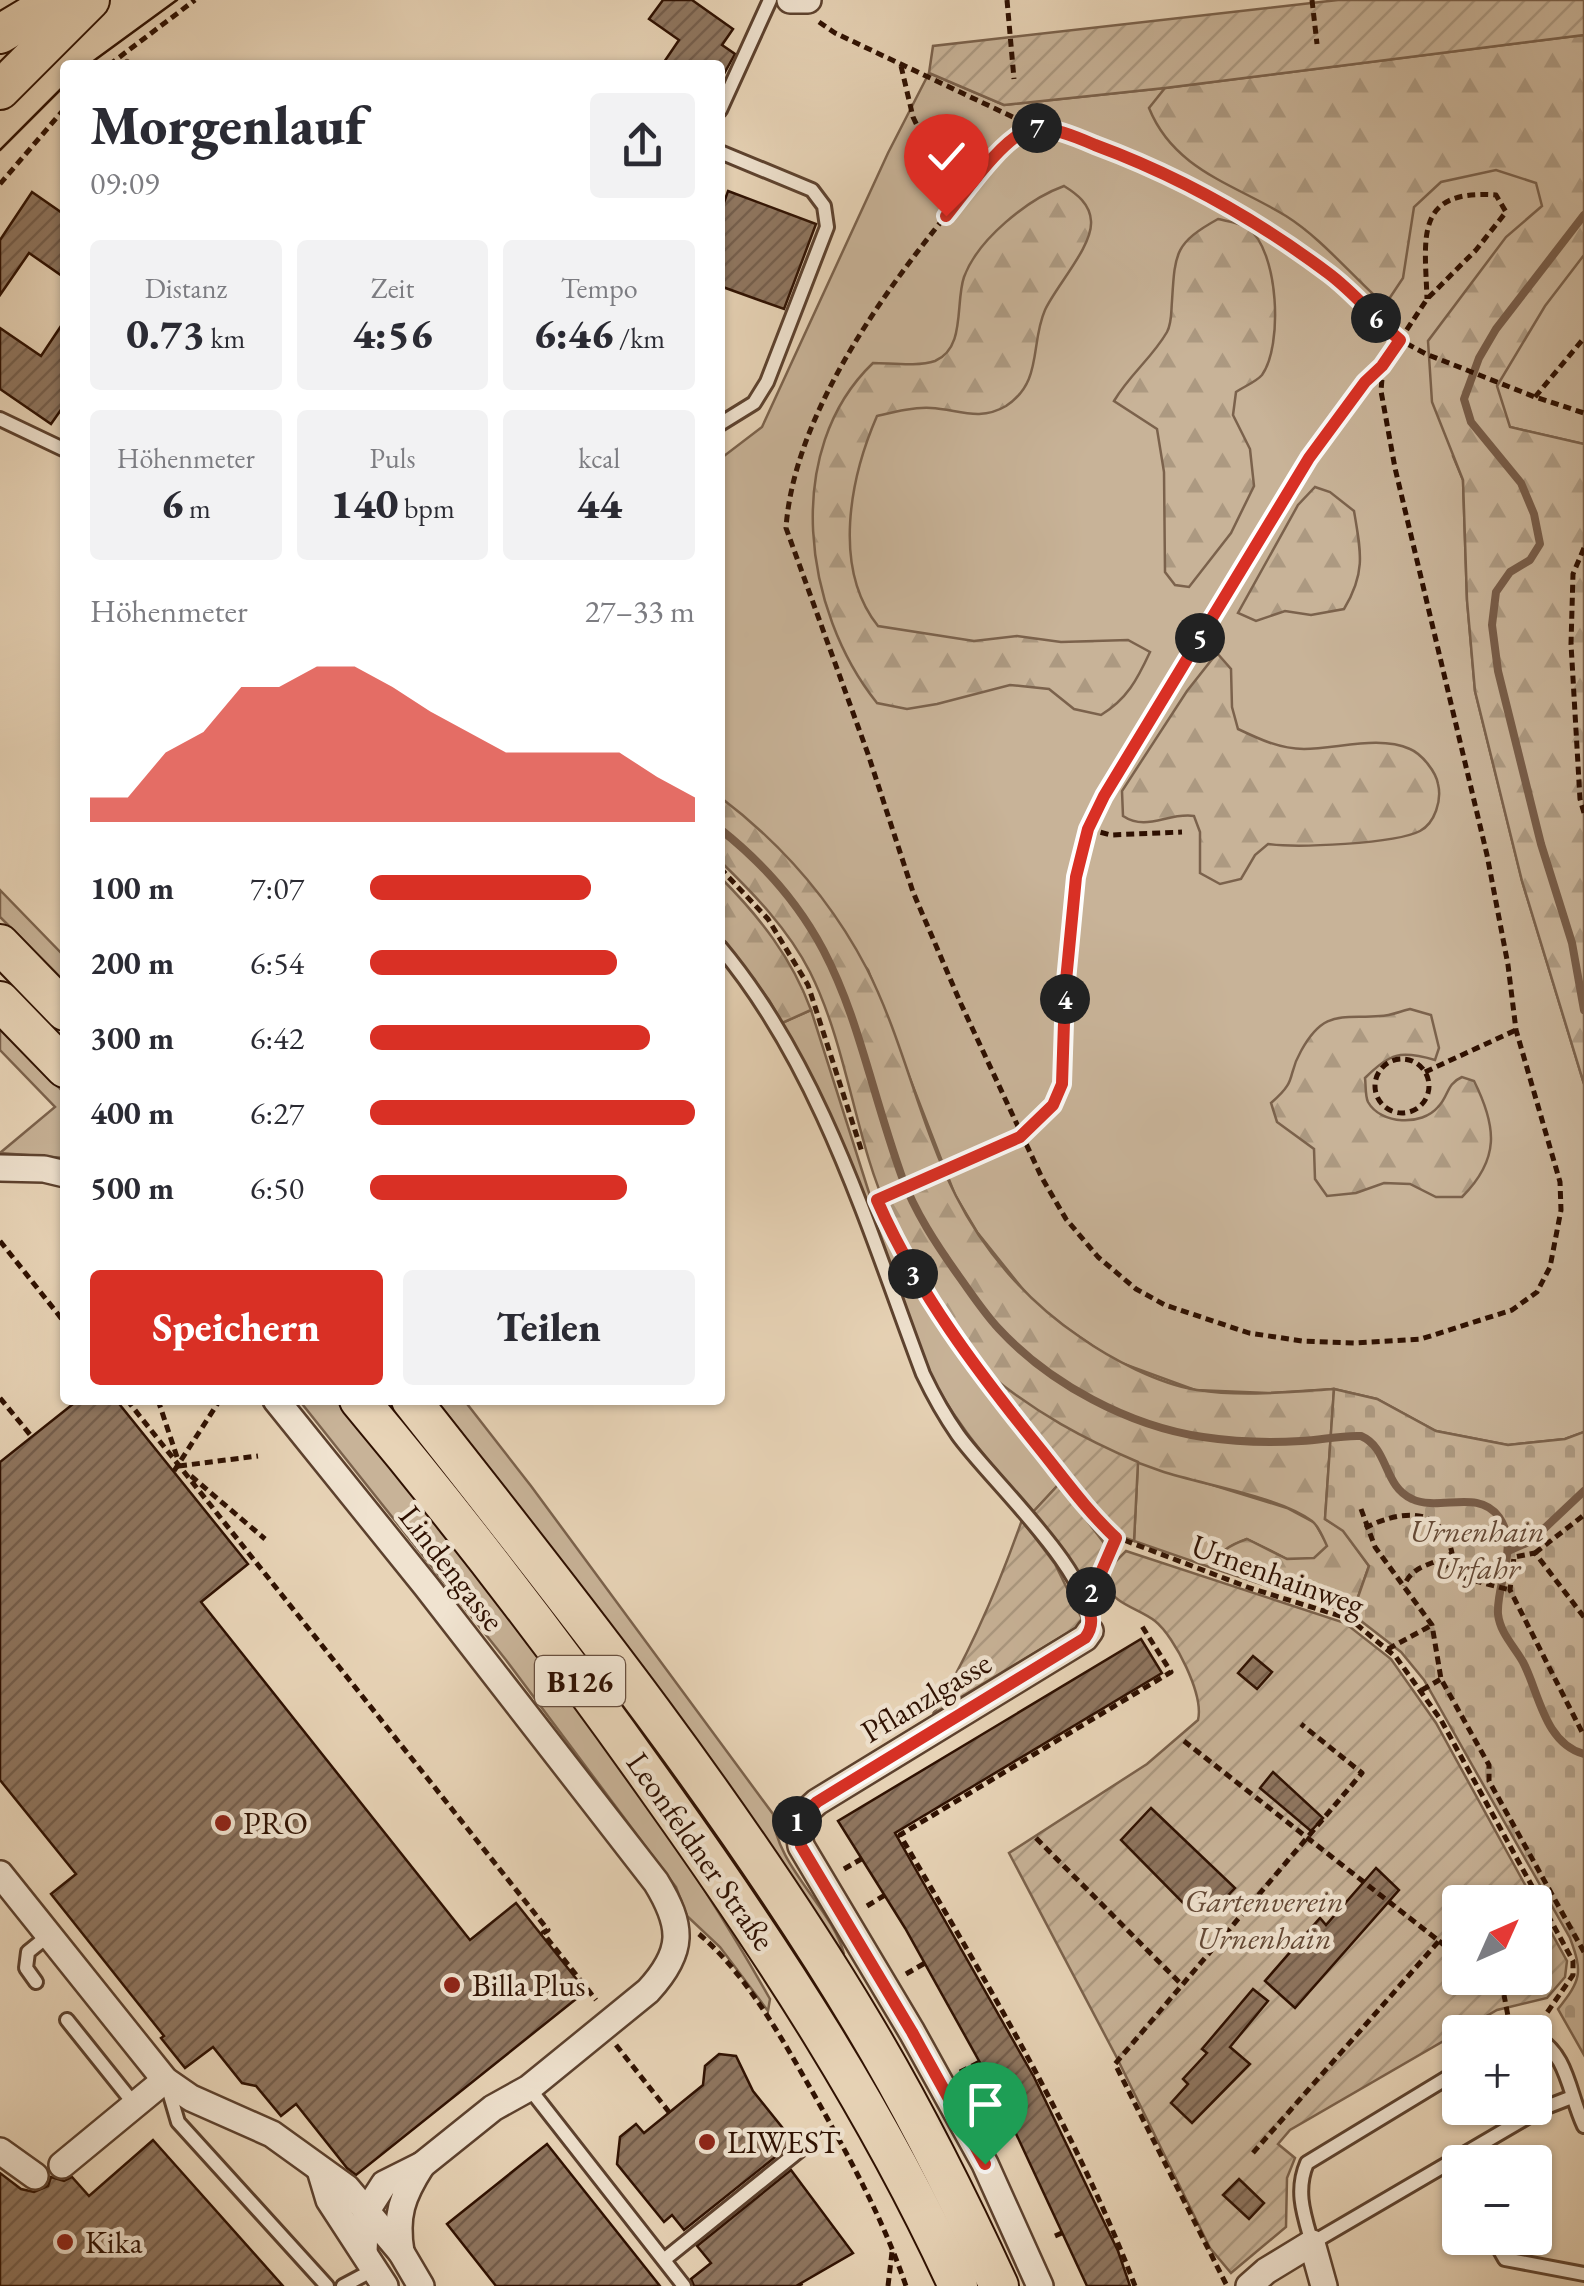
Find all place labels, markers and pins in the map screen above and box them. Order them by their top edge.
pin: 7 [1012,103,1062,153]
pin [904,114,989,217]
pin: 6 [1351,293,1401,343]
pin: 5 [1175,613,1225,663]
pin: 4 [1040,974,1090,1024]
pin: 3 [888,1249,938,1299]
pin: 2 [1066,1567,1116,1617]
pin: 1 [772,1796,822,1846]
place label: PRO [243,1802,308,1844]
marker: PRO [212,1812,234,1834]
place label: Billa Plus [472,1964,586,2006]
marker: Billa Plus [441,1974,463,1996]
pin [943,2062,1028,2165]
place label: LIWEST [727,2121,841,2163]
marker: LIWEST [696,2131,718,2153]
place label: Kika [85,2221,143,2263]
marker: Kika [54,2231,76,2253]

